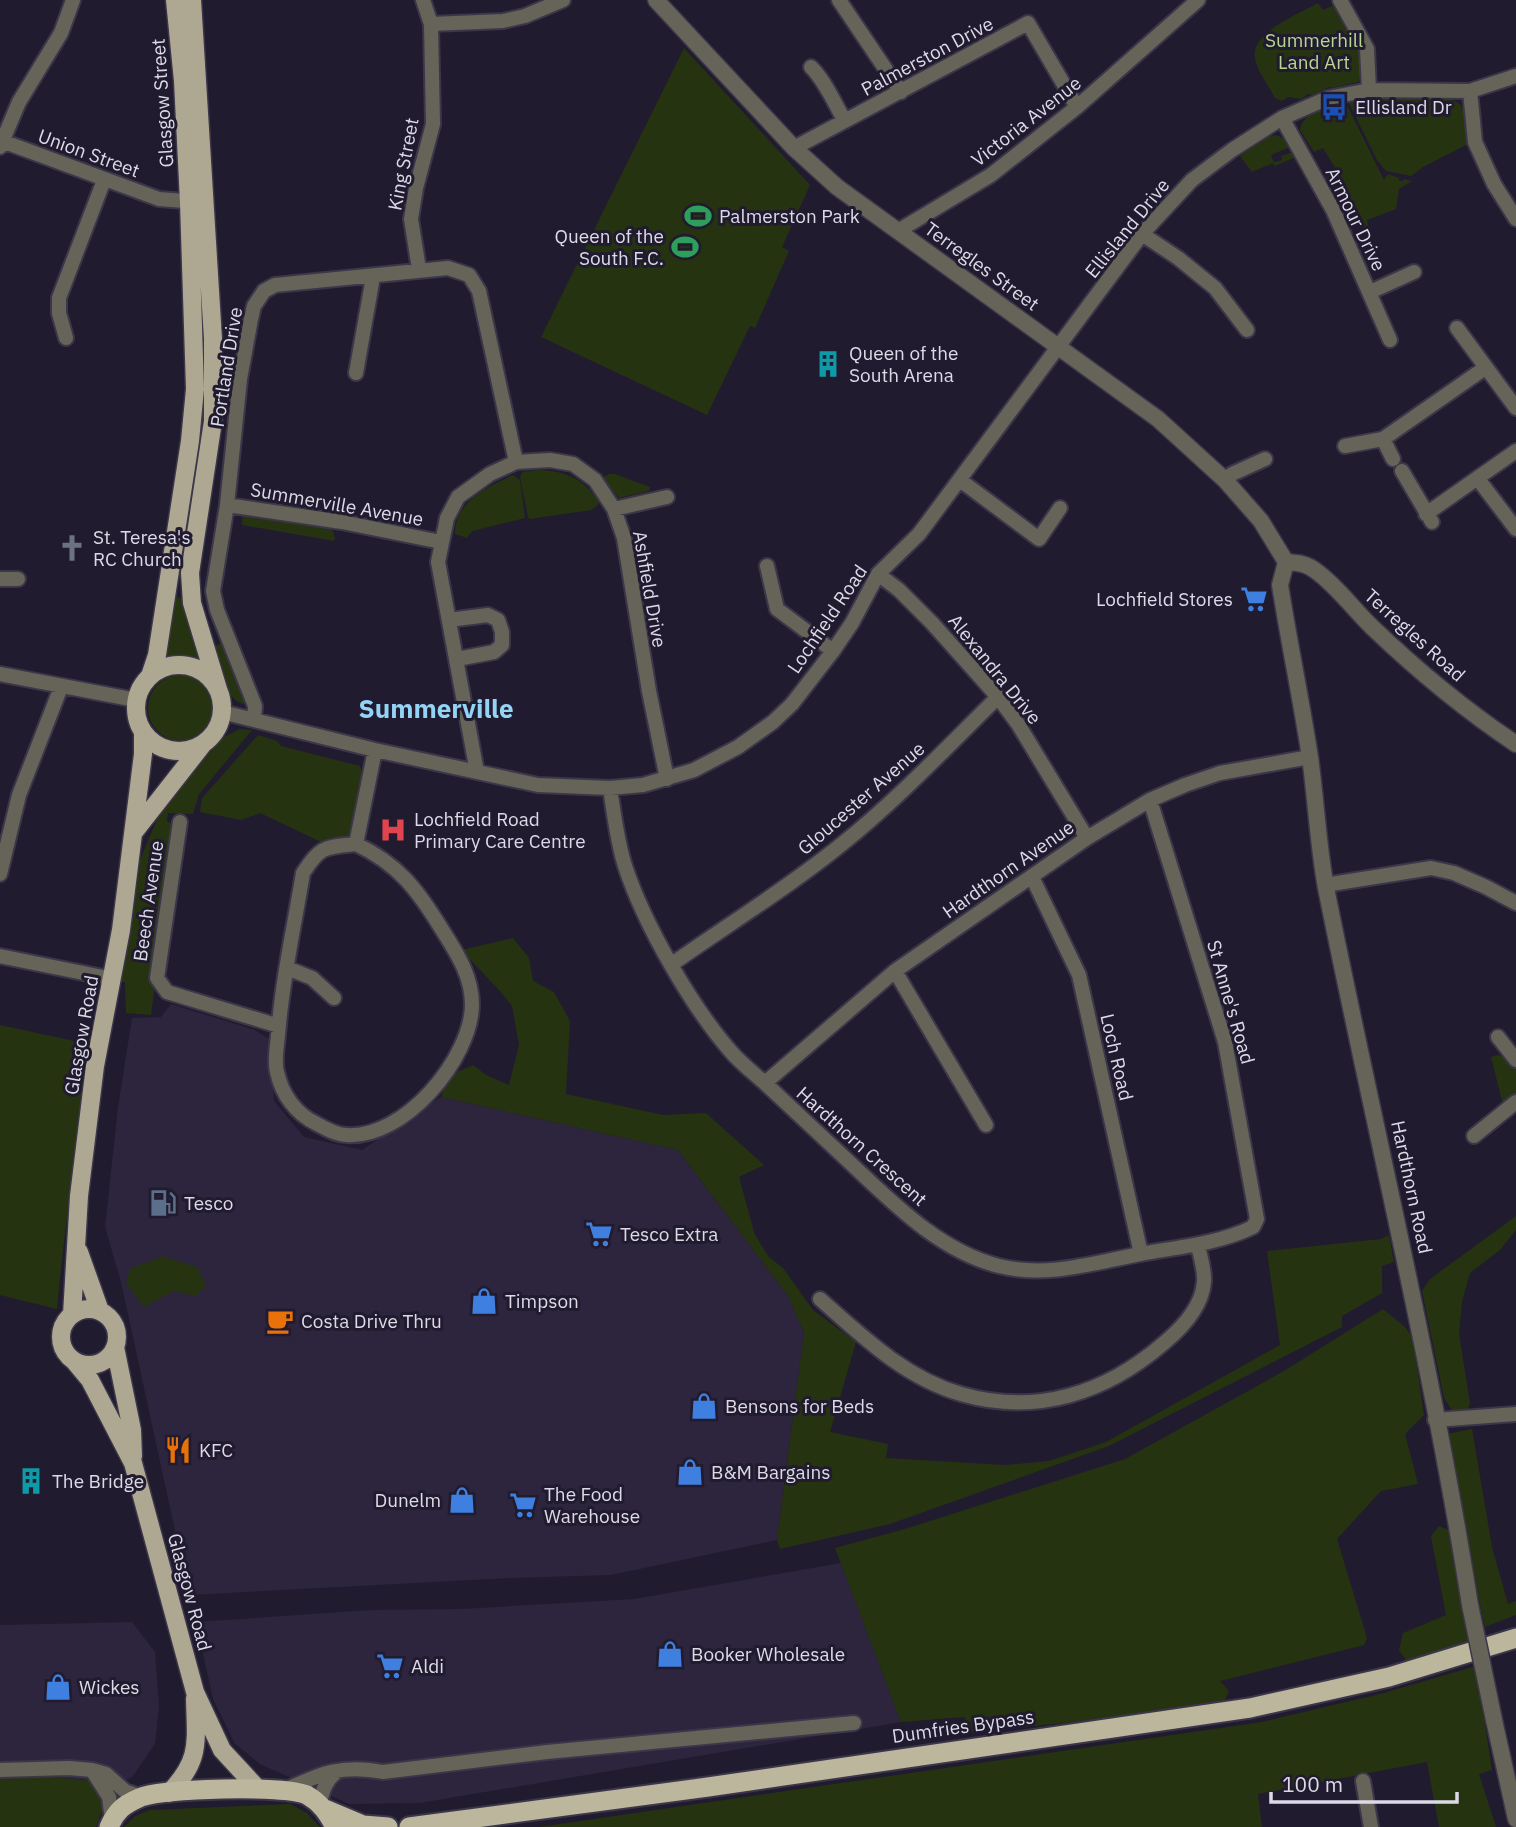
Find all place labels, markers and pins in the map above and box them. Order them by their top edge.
bus stop icon: Ellisland Dr [1319,92,1349,122]
place label: Ellisland Dr [1355,95,1452,119]
sports icon: Palmerston Park [683,201,713,231]
place label: Palmerston Park [719,204,860,228]
place label: Queen of the South F.C. [555,224,664,270]
sports icon: Queen of the South F.C. [670,232,700,262]
place label: Queen of the South Arena [849,341,958,387]
building icon: Queen of the South Arena [813,349,843,379]
place label: St. Teresa's RC Church [93,525,191,571]
church icon: St. Teresa's RC Church [57,533,87,563]
supermarket icon: Lochfield Stores [1239,584,1269,614]
place label: Lochfield Stores [1096,587,1233,611]
place label: Lochfield Road Primary Care Centre [414,807,586,853]
hospital icon: Lochfield Road Primary Care Centre [378,815,408,845]
fuel station icon: Tesco [148,1188,178,1218]
place label: Tesco [184,1191,233,1215]
supermarket icon: Tesco Extra [584,1219,614,1249]
place label: Tesco Extra [620,1222,718,1246]
shop icon: Timpson [469,1286,499,1316]
place label: Timpson [505,1289,579,1313]
cafe icon: Costa Drive Thru [265,1306,295,1336]
place label: Costa Drive Thru [301,1309,442,1333]
shop icon: Bensons for Beds [689,1391,719,1421]
place label: Bensons for Beds [725,1394,874,1418]
restaurant icon: KFC [163,1435,193,1465]
place label: KFC [199,1438,233,1462]
shop icon: B&M Bargains [675,1457,705,1487]
place label: B&M Bargains [711,1460,831,1484]
building icon: The Bridge [16,1466,46,1496]
place label: The Bridge [52,1469,144,1493]
place label: The Food Warehouse [544,1482,640,1528]
shop icon: Dunelm [447,1485,477,1515]
place label: Dunelm [374,1488,441,1512]
supermarket icon: The Food Warehouse [508,1490,538,1520]
shop icon: Booker Wholesale [655,1639,685,1669]
place label: Booker Wholesale [691,1642,845,1666]
supermarket icon: Aldi [375,1651,405,1681]
place label: Aldi [411,1654,444,1678]
shop icon: Wickes [43,1672,73,1702]
place label: Wickes [79,1675,140,1699]

